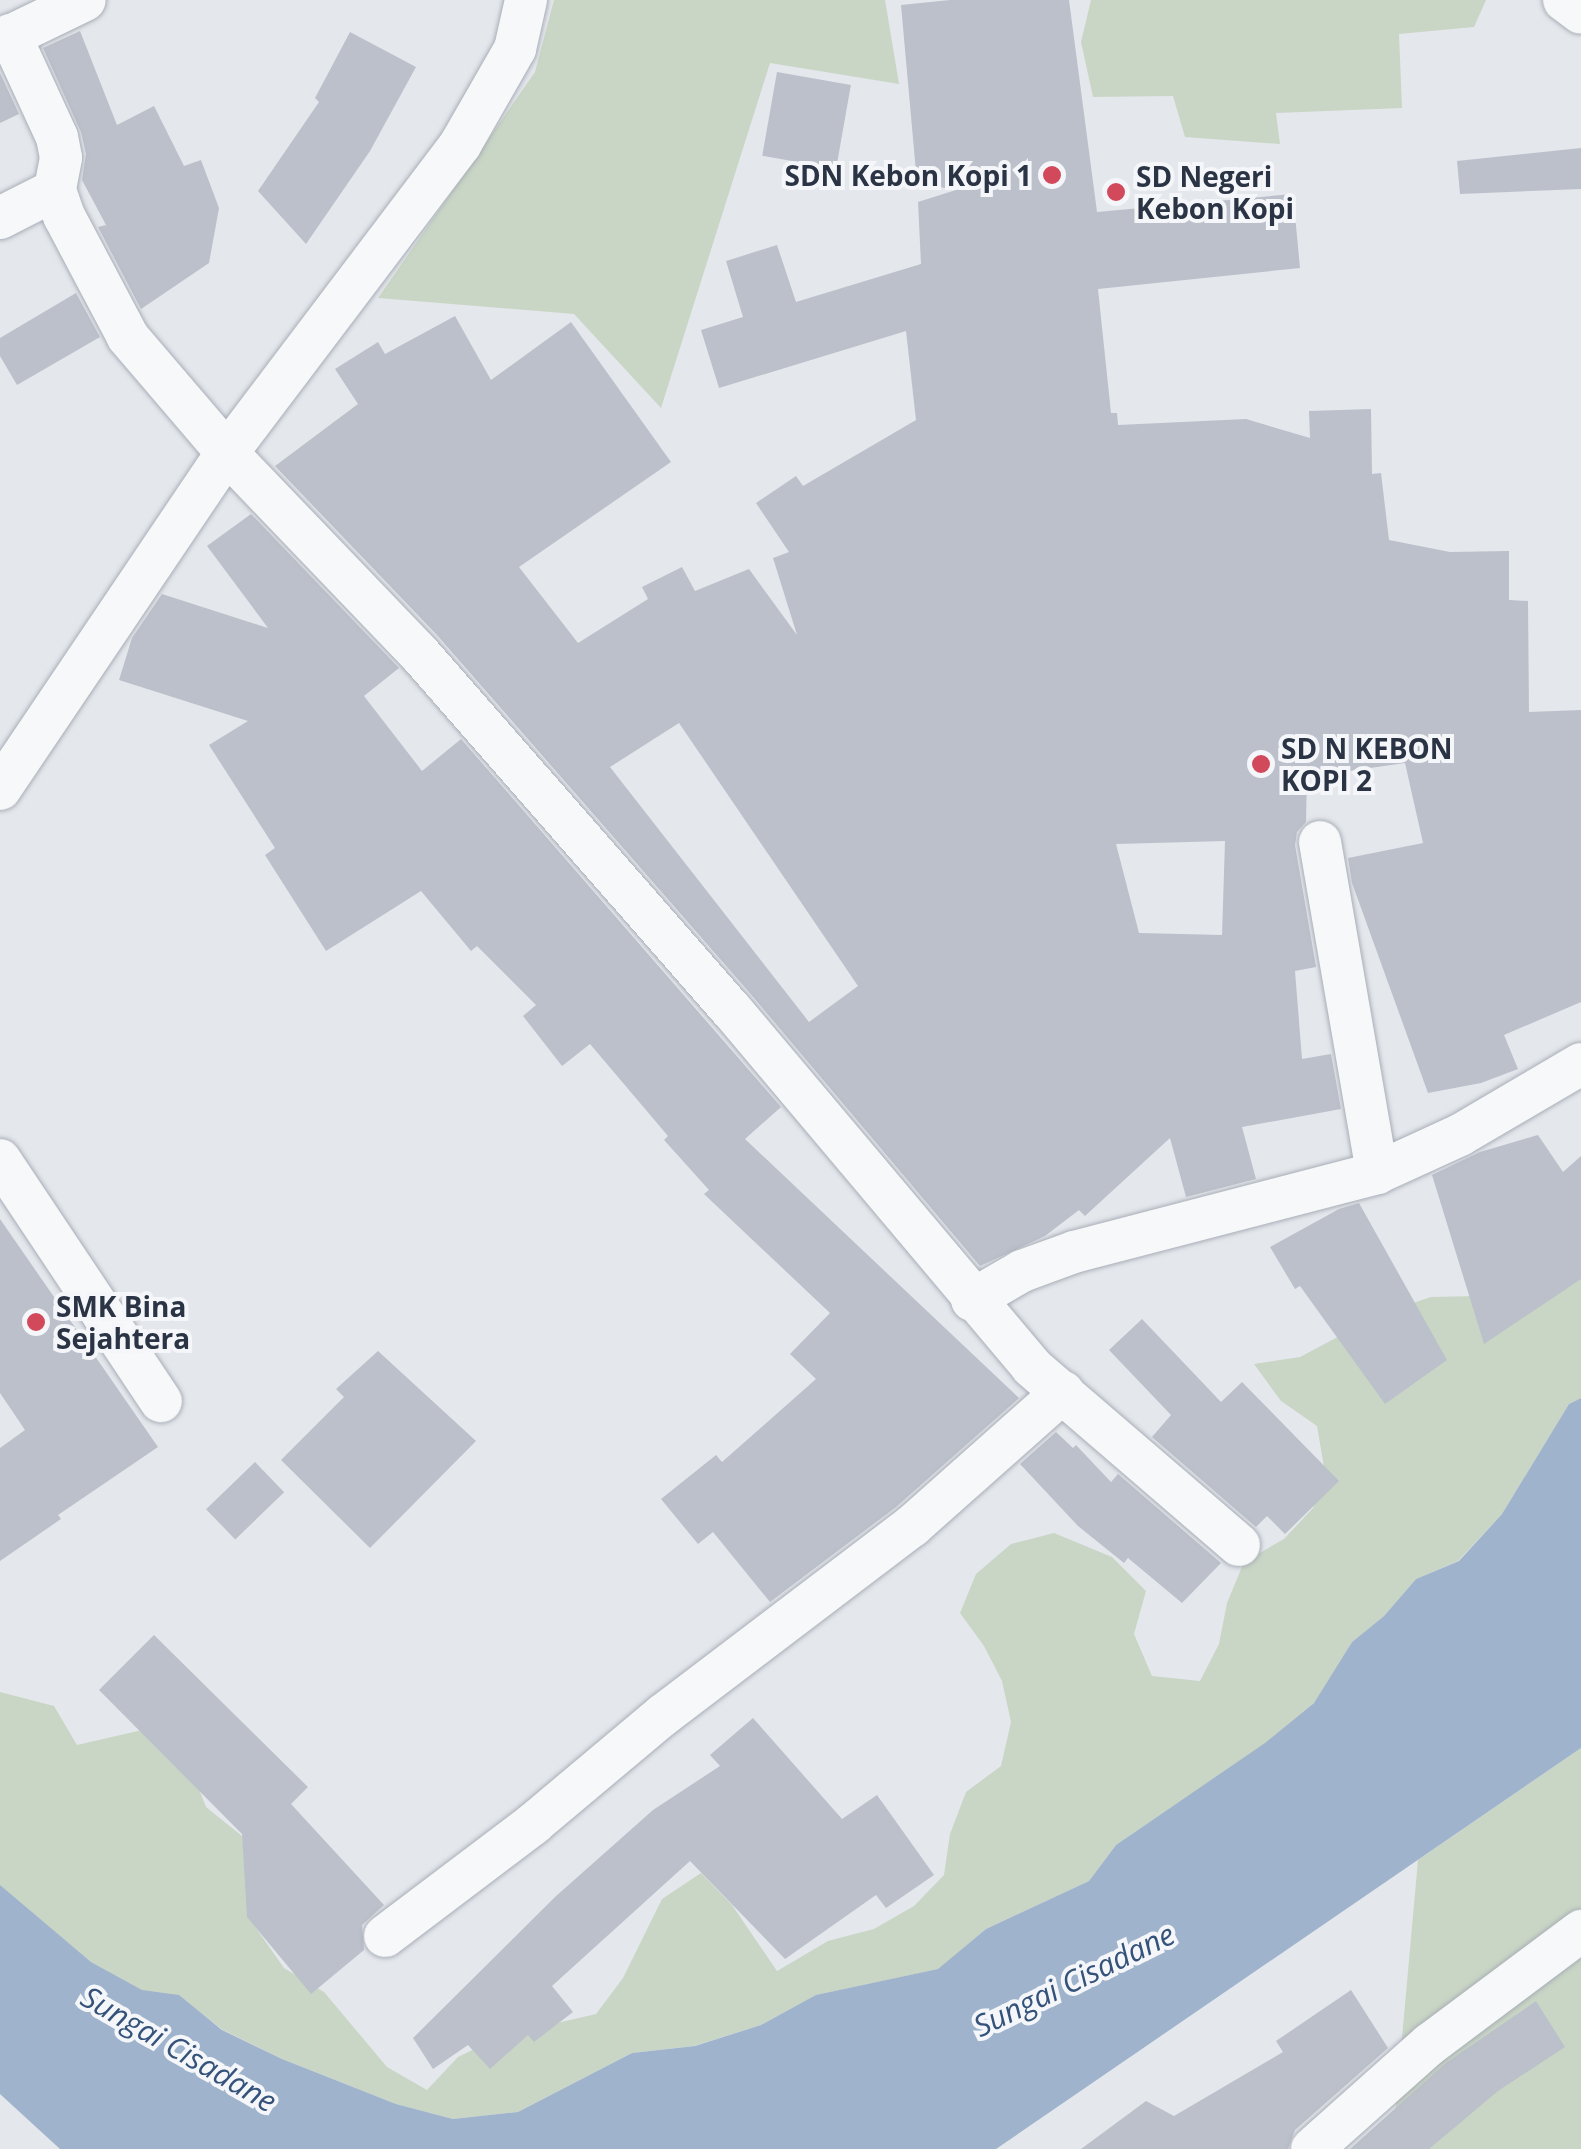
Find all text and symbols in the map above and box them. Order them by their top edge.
place label: SDN Kebon Kopi 1 [784,158,1032,192]
place label: SD Negeri Kebon Kopi [1136,159,1294,225]
marker: SDN Kebon Kopi 1 [1041,164,1063,186]
marker: SD Negeri Kebon Kopi [1105,181,1127,203]
place label: SD N KEBON KOPI 2 [1281,731,1453,797]
marker: SD N KEBON KOPI 2 [1250,753,1272,775]
place label: SMK Bina Sejahtera [56,1289,190,1355]
marker: SMK Bina Sejahtera [25,1311,47,1333]
water label: Sungai Cisadane [968,1916,1180,2044]
water label: Sungai Cisadane [75,1979,283,2119]

